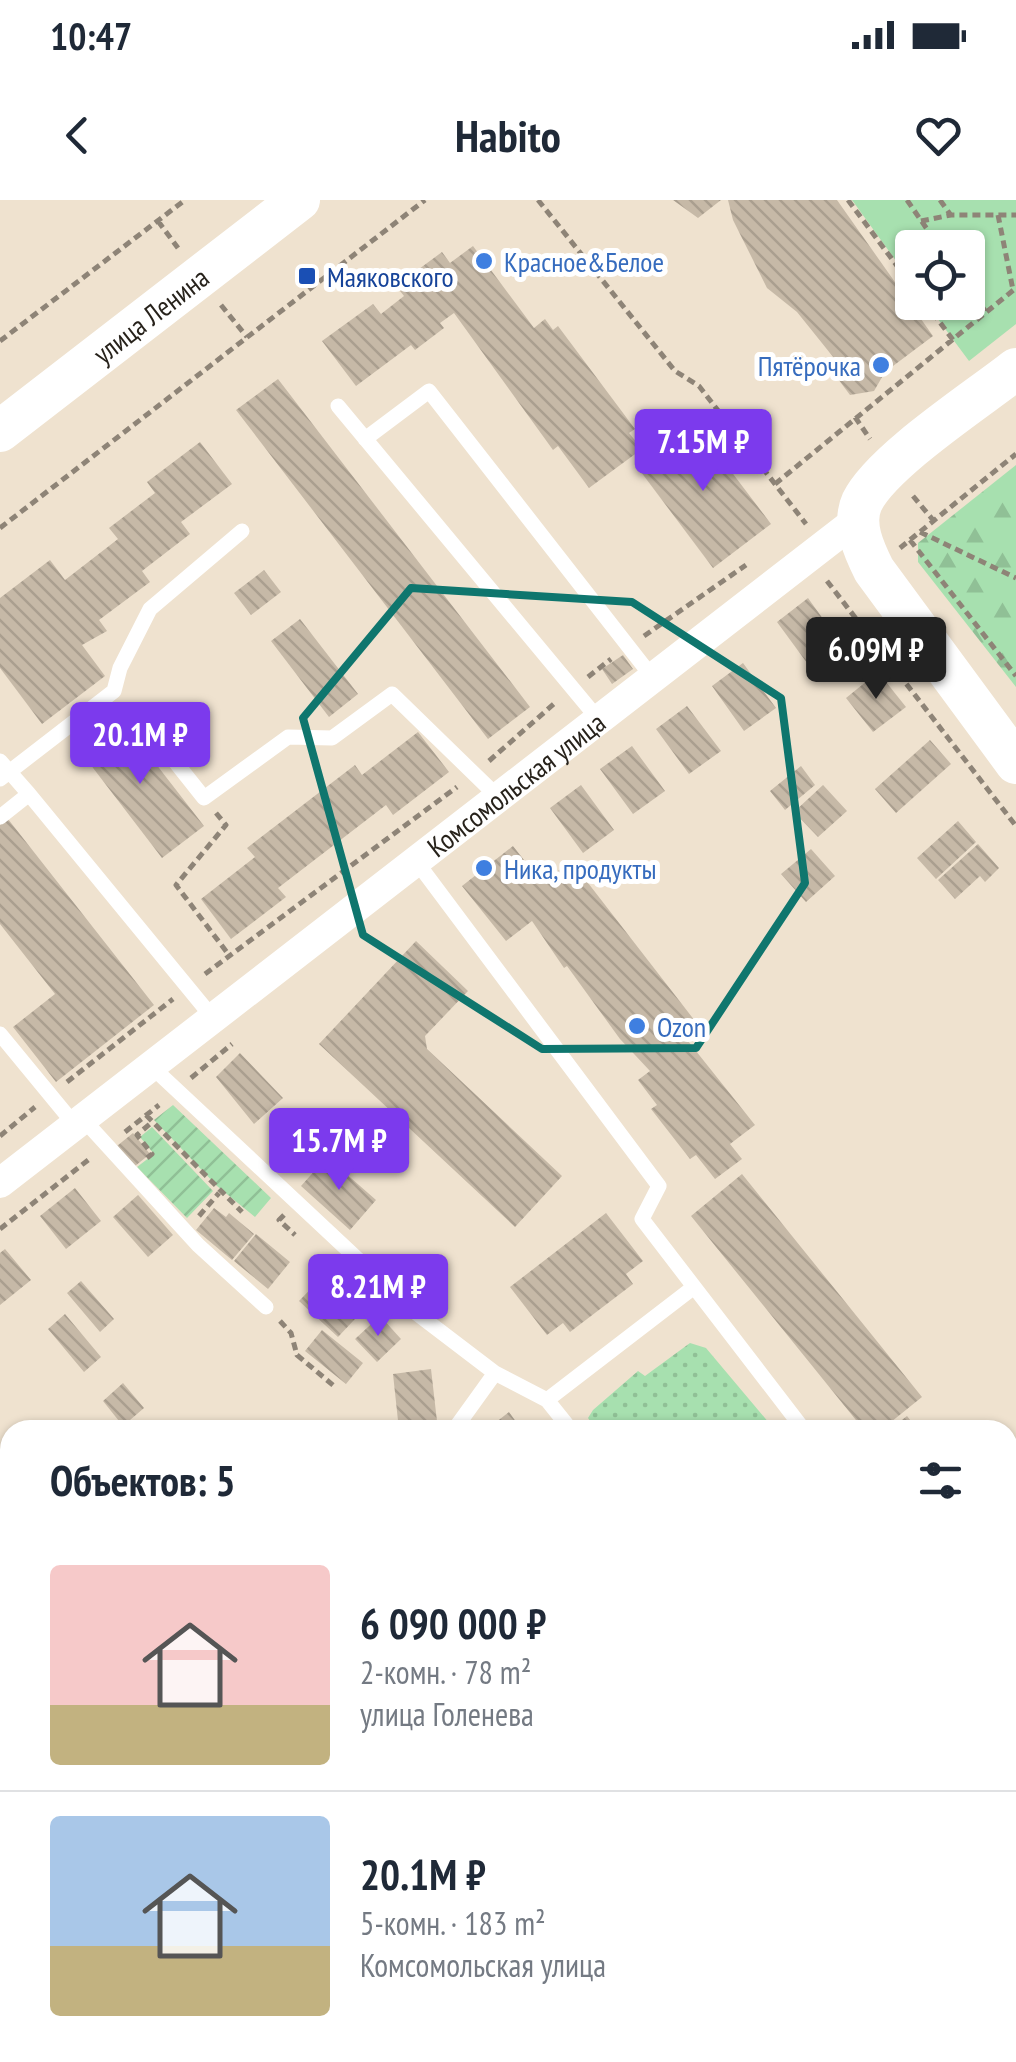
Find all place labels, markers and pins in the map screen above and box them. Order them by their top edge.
place label: Красное&Белое [504,243,664,280]
marker: Красное&Белое [473,250,495,272]
place label: Маяковского [327,258,454,295]
marker: Маяковского [296,265,318,287]
place label: Пятёрочка [758,347,861,384]
marker: Пятёрочка [870,354,892,376]
pin: 7.15M ₽ [611,409,795,494]
pin: 6.09M ₽ [784,617,968,702]
pin: 20.1M ₽ [48,702,232,787]
place label: Ника, продукты [504,850,657,887]
marker: Ника, продукты [473,857,495,879]
place label: Ozon [657,1008,706,1045]
marker: Ozon [626,1015,648,1037]
pin: 15.7M ₽ [247,1108,431,1193]
pin: 8.21M ₽ [286,1254,470,1339]

